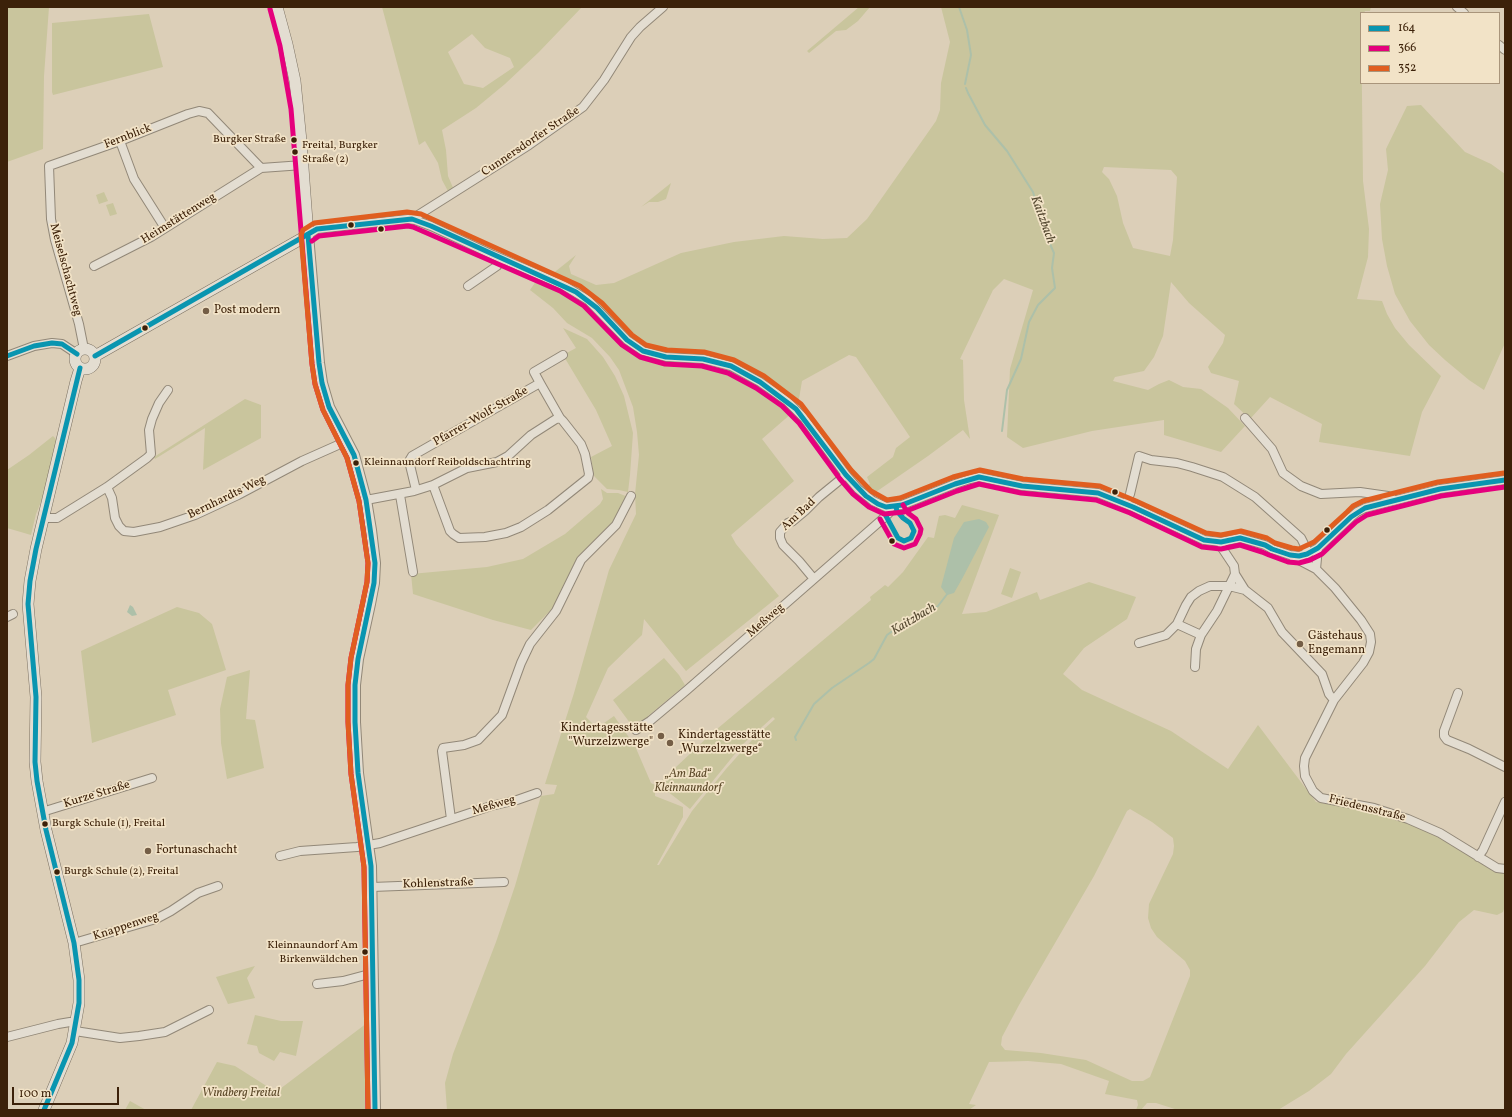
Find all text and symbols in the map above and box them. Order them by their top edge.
legend [1360,12,1500,84]
text: 164 [1398,20,1416,36]
text: 366 [1398,40,1416,56]
text: 352 [1398,60,1416,76]
street label: Cunnersdorfer Straße [479,104,583,180]
street label: Fernblick [102,121,154,153]
place label: Burgker Straße [213,133,286,147]
marker: Burgker Straße [289,135,299,145]
place label: Freital, Burgker Straße (2) [302,139,378,165]
marker: Freital, Burgker Straße (2) [290,147,300,157]
street label: Heimstättenweg [139,190,219,248]
water label: Kaitzbach [1026,194,1058,246]
unlabelled marker [346,220,356,230]
street label: Meiselschachtweg [46,222,84,318]
unlabelled marker [376,224,386,234]
place label: Post modern [214,304,281,318]
marker: Post modern [201,306,211,316]
unlabelled marker [140,323,150,333]
street label: Pfarrer-Wolf-Straße [431,384,531,450]
place label: Kleinnaundorf Reiboldschachtring [364,456,531,470]
marker: Kleinnaundorf Reiboldschachtring [351,458,361,468]
street label: Bernhardts Weg [186,473,268,523]
unlabelled marker [1110,487,1120,497]
street label: Am Bad [779,496,819,534]
unlabelled marker [1322,525,1332,535]
unlabelled marker [887,536,897,546]
street label: Meßweg [744,601,788,641]
water label: Kaitzbach [889,601,939,639]
place label: Gästehaus Engemann [1308,630,1365,658]
marker: Gästehaus Engemann [1295,639,1305,649]
place label: Kindertagesstätte "Wurzelzwerge" [560,722,653,750]
place label: Kindertagesstätte „Wurzelzwerge“ [678,729,771,757]
marker: Kindertagesstätte "Wurzelzwerge" [656,731,666,741]
marker: Kindertagesstätte „Wurzelzwerge“ [665,738,675,748]
park label: „Am Bad“ Kleinnaundorf [654,768,722,796]
street label: Kurze Straße [62,778,132,812]
street label: Friedensstraße [1327,792,1407,826]
street label: Meßweg [471,793,517,819]
place label: Burgk Schule (1), Freital [52,817,165,831]
marker: Burgk Schule (1), Freital [40,819,50,829]
place label: Fortunaschacht [156,844,237,858]
marker: Fortunaschacht [143,846,153,856]
place label: Burgk Schule (2), Freital [64,865,179,879]
marker: Burgk Schule (2), Freital [52,867,62,877]
street label: Kohlenstraße [402,876,474,892]
street label: Knappenweg [91,910,161,944]
place label: Kleinnaundorf Am Birkenwäldchen [267,939,358,965]
marker: Kleinnaundorf Am Birkenwäldchen [360,947,370,957]
scale bar [14,1079,121,1105]
text: 100 m [19,1086,51,1102]
park label: Windberg Freital [202,1087,280,1101]

